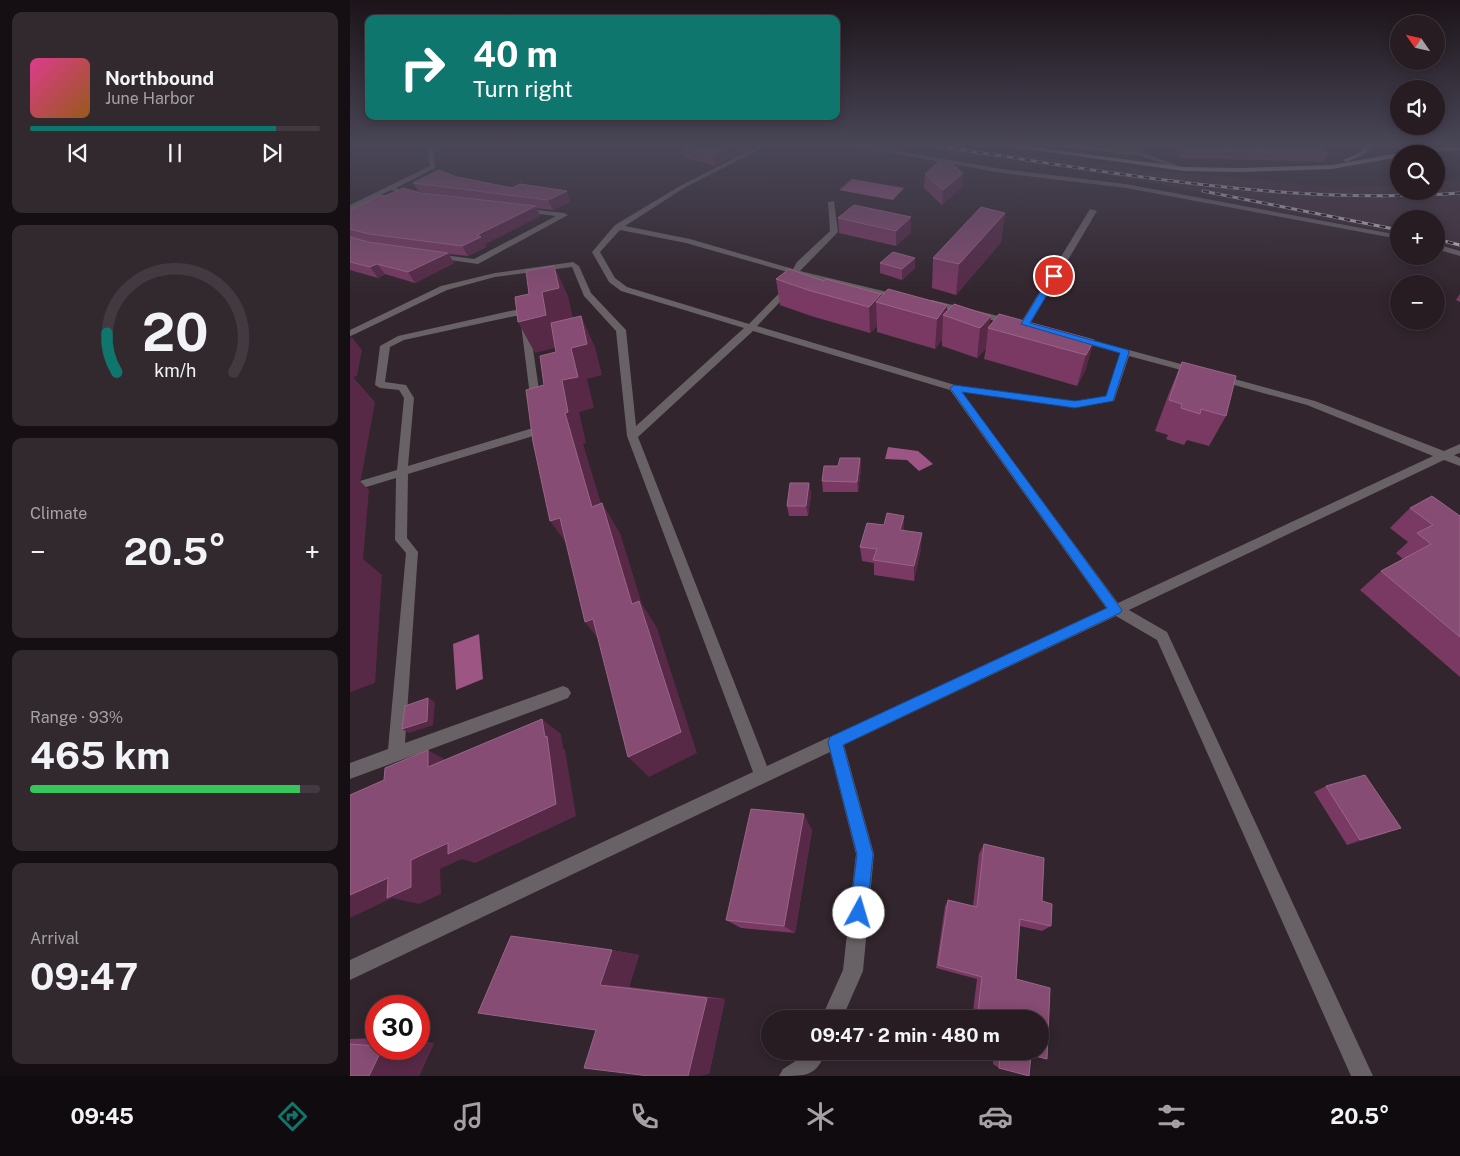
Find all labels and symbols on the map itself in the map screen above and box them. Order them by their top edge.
north arrow [1390,15,1445,70]
pin [1033,255,1075,297]
position arrow [832,886,884,938]
speed limit sign: 30 [365,995,430,1060]

